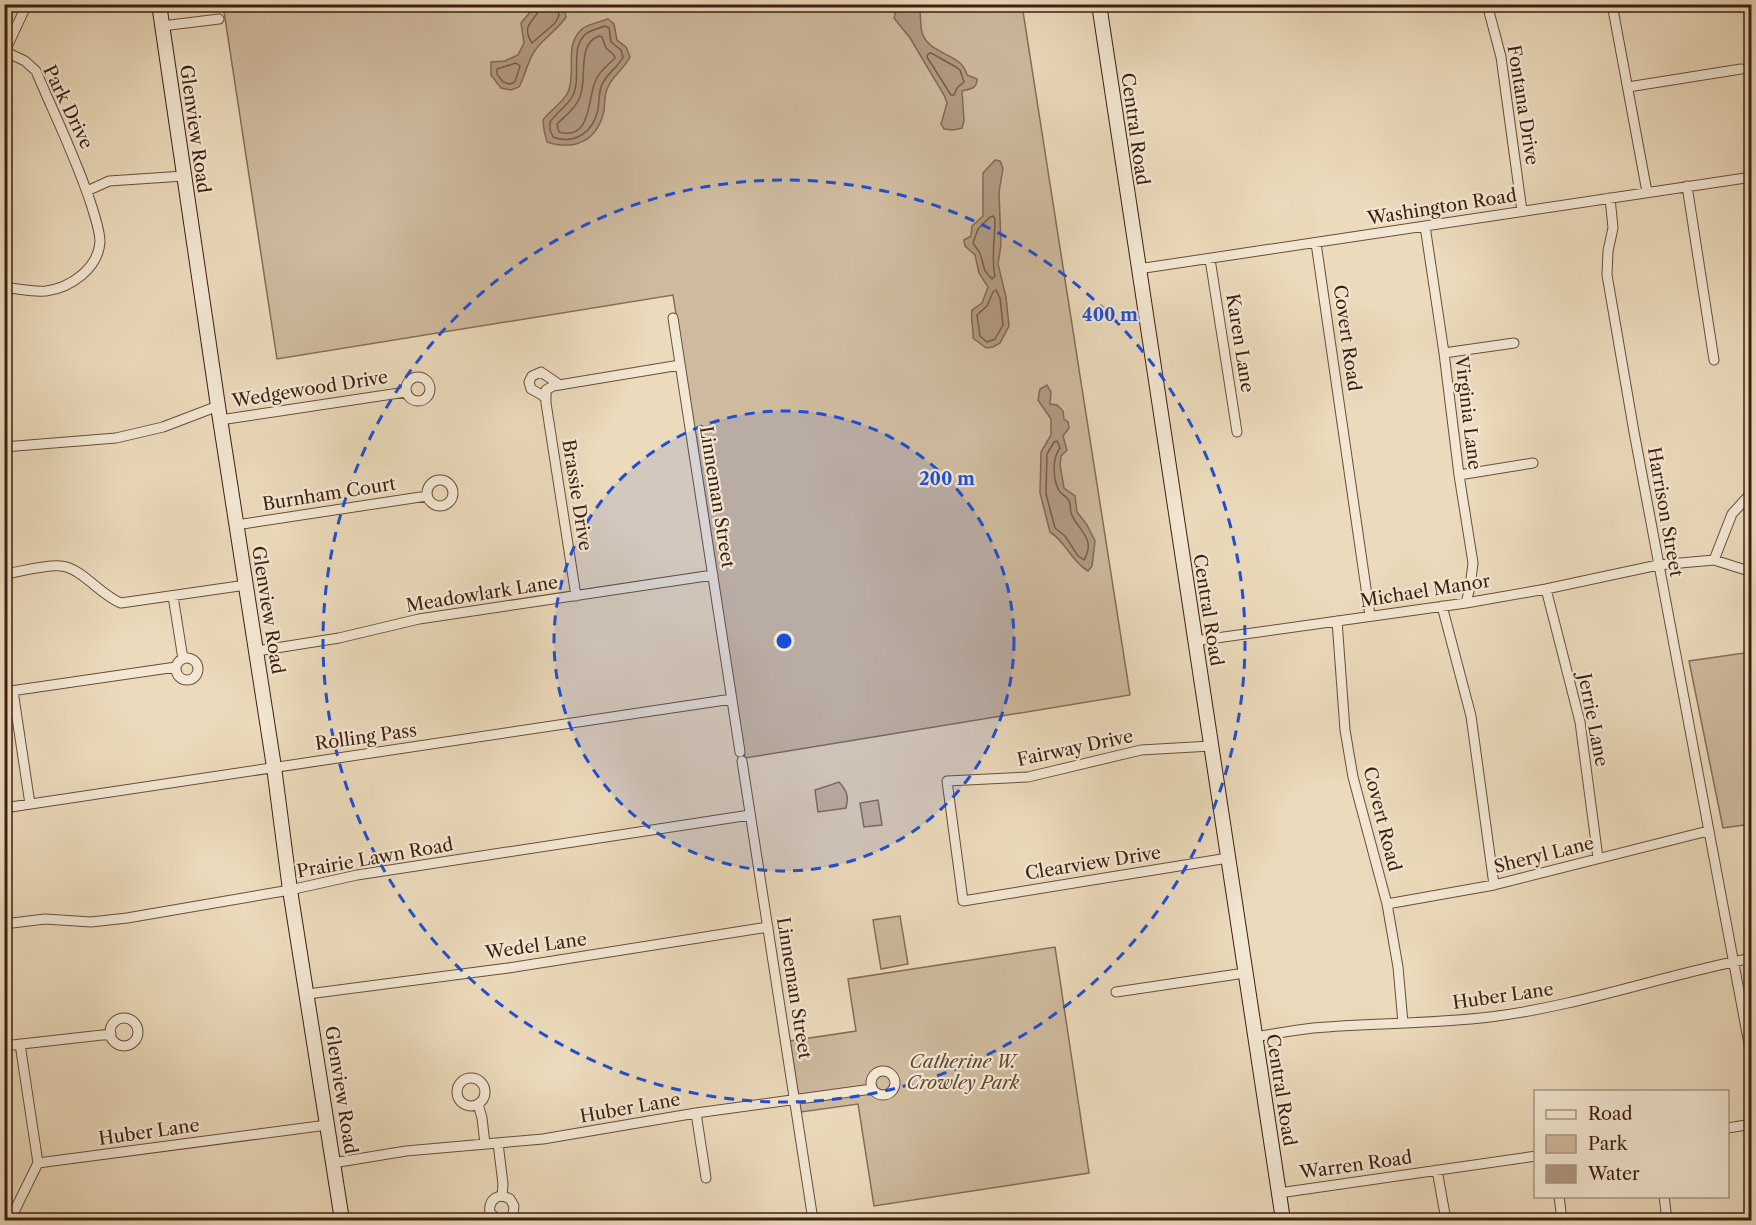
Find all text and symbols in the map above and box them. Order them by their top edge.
street label: Fontana Drive [1503,43,1543,167]
street label: Park Drive [38,62,98,152]
street label: Glenview Road [175,63,215,195]
street label: Central Road [1116,71,1154,187]
street label: Washington Road [1365,184,1518,230]
street label: Covert Road [1329,284,1365,393]
street label: Karen Lane [1221,292,1259,394]
text: 400 m [1082,304,1138,326]
street label: Virginia Lane [1450,354,1486,471]
street label: Wedgewood Drive [230,366,389,412]
street label: Linneman Street [695,425,739,570]
street label: Brassie Drive [557,438,597,552]
street label: Harrison Street [1643,445,1687,579]
text: 200 m [919,468,975,490]
street label: Burnham Court [261,472,398,515]
street label: Glenview Road [247,544,289,676]
street label: Central Road [1188,552,1228,668]
street label: Michael Manor [1358,570,1492,612]
street label: Meadowlark Lane [404,571,560,617]
centre of rings [774,631,794,651]
street label: Jerrie Lane [1573,669,1613,768]
street label: Rolling Pass [314,719,418,755]
street label: Fairway Drive [1015,725,1135,771]
street label: Covert Road [1358,764,1406,874]
street label: Sheryl Lane [1492,832,1596,878]
street label: Prairie Lawn Road [295,833,455,883]
street label: Clearview Drive [1023,841,1163,885]
street label: Linneman Street [772,916,816,1061]
street label: Wedel Lane [483,928,588,964]
street label: Huber Lane [1451,978,1555,1014]
street label: Glenview Road [320,1024,362,1156]
street label: Central Road [1261,1032,1301,1148]
park label: Catherine W. Crowley Park [907,1051,1020,1094]
street label: Huber Lane [578,1088,682,1128]
legend [1534,1090,1729,1198]
text: Road [1588,1103,1633,1125]
street label: Huber Lane [97,1114,201,1150]
text: Park [1588,1133,1629,1155]
street label: Warren Road [1297,1146,1414,1184]
text: Water [1587,1163,1640,1185]

